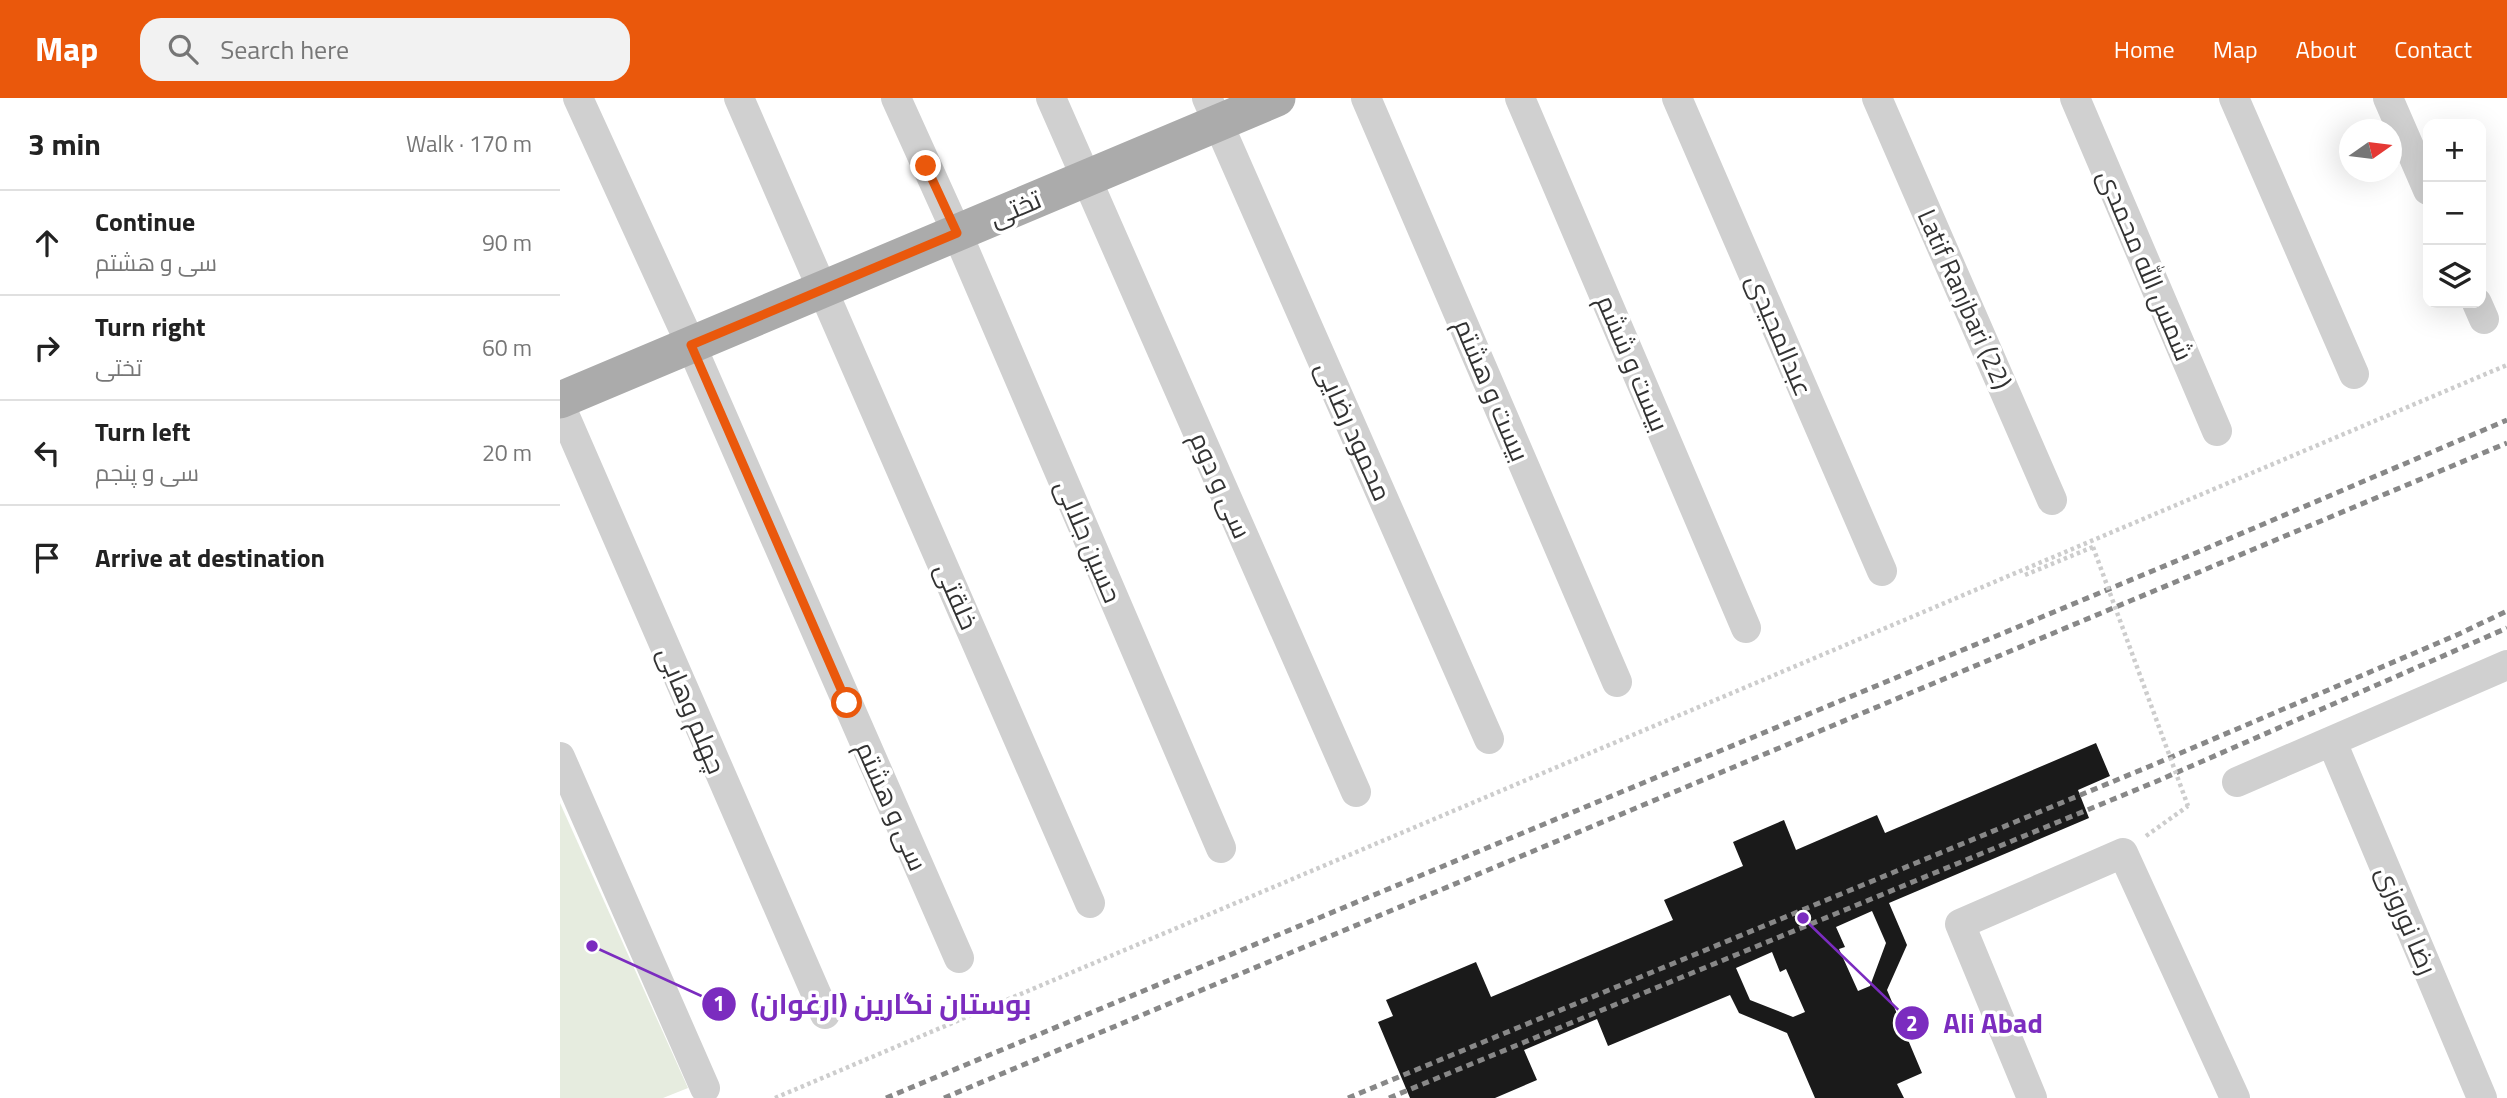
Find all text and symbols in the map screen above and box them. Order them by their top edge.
search box [140,18,630,81]
text: Map [35,24,98,74]
icon: search [164,30,202,68]
text: Search here [220,30,349,69]
text: Home [2114,31,2175,67]
text: Map [2213,31,2258,67]
text: About [2296,31,2356,67]
text: Contact [2394,31,2472,67]
north arrow [2339,119,2402,182]
map controls [2423,119,2486,308]
button: + [2423,119,2486,182]
text: 3 min [28,121,101,167]
text: Walk · 170 m [406,126,532,161]
route end [910,150,941,181]
street label: شمس الله محمدی [2088,163,2204,367]
street label: تختی [983,180,1047,236]
button: − [2423,182,2486,245]
text: Continue [95,202,195,241]
street label: Latif Ranjbari (22) [1908,203,2022,395]
icon: ahead [28,224,66,262]
text: 90 m [482,225,532,260]
text: سی و هشتم [95,245,217,280]
button: layers [2423,245,2486,308]
street label: عبدالمجیدی [1737,268,1823,402]
street label: بیست و ششم [1587,289,1679,437]
text: Turn right [95,307,206,346]
street label: بیست و هشتم [1444,313,1540,467]
icon: right [28,329,66,367]
text: 60 m [482,330,532,365]
text: تختی [95,350,142,385]
street label: محمود رضایی [1306,355,1402,507]
text: Turn left [95,412,190,451]
street label: سی و دوم [1180,425,1262,545]
icon: left [28,434,66,472]
text: 20 m [482,435,532,470]
text: سی و پنجم [95,455,199,490]
street label: حسین جلالی [1046,473,1132,609]
text: Arrive at destination [95,538,325,577]
icon: arrive [28,539,66,577]
street label: خلقتی [925,556,989,636]
street label: چهلم وهابی [648,640,736,780]
route start [831,687,862,718]
street label: سی و هشتم [846,735,938,877]
street label: رضا نوروزی [2367,860,2447,980]
callout: بوستان نگارین (ارغوان) [701,980,1045,1029]
text: بوستان نگارین (ارغوان) [751,982,1031,1025]
text: 1 [713,987,725,1019]
callout: Ali Abad [1894,999,2057,1048]
text: Ali Abad [1943,1001,2043,1044]
text: 2 [1906,1007,1918,1039]

